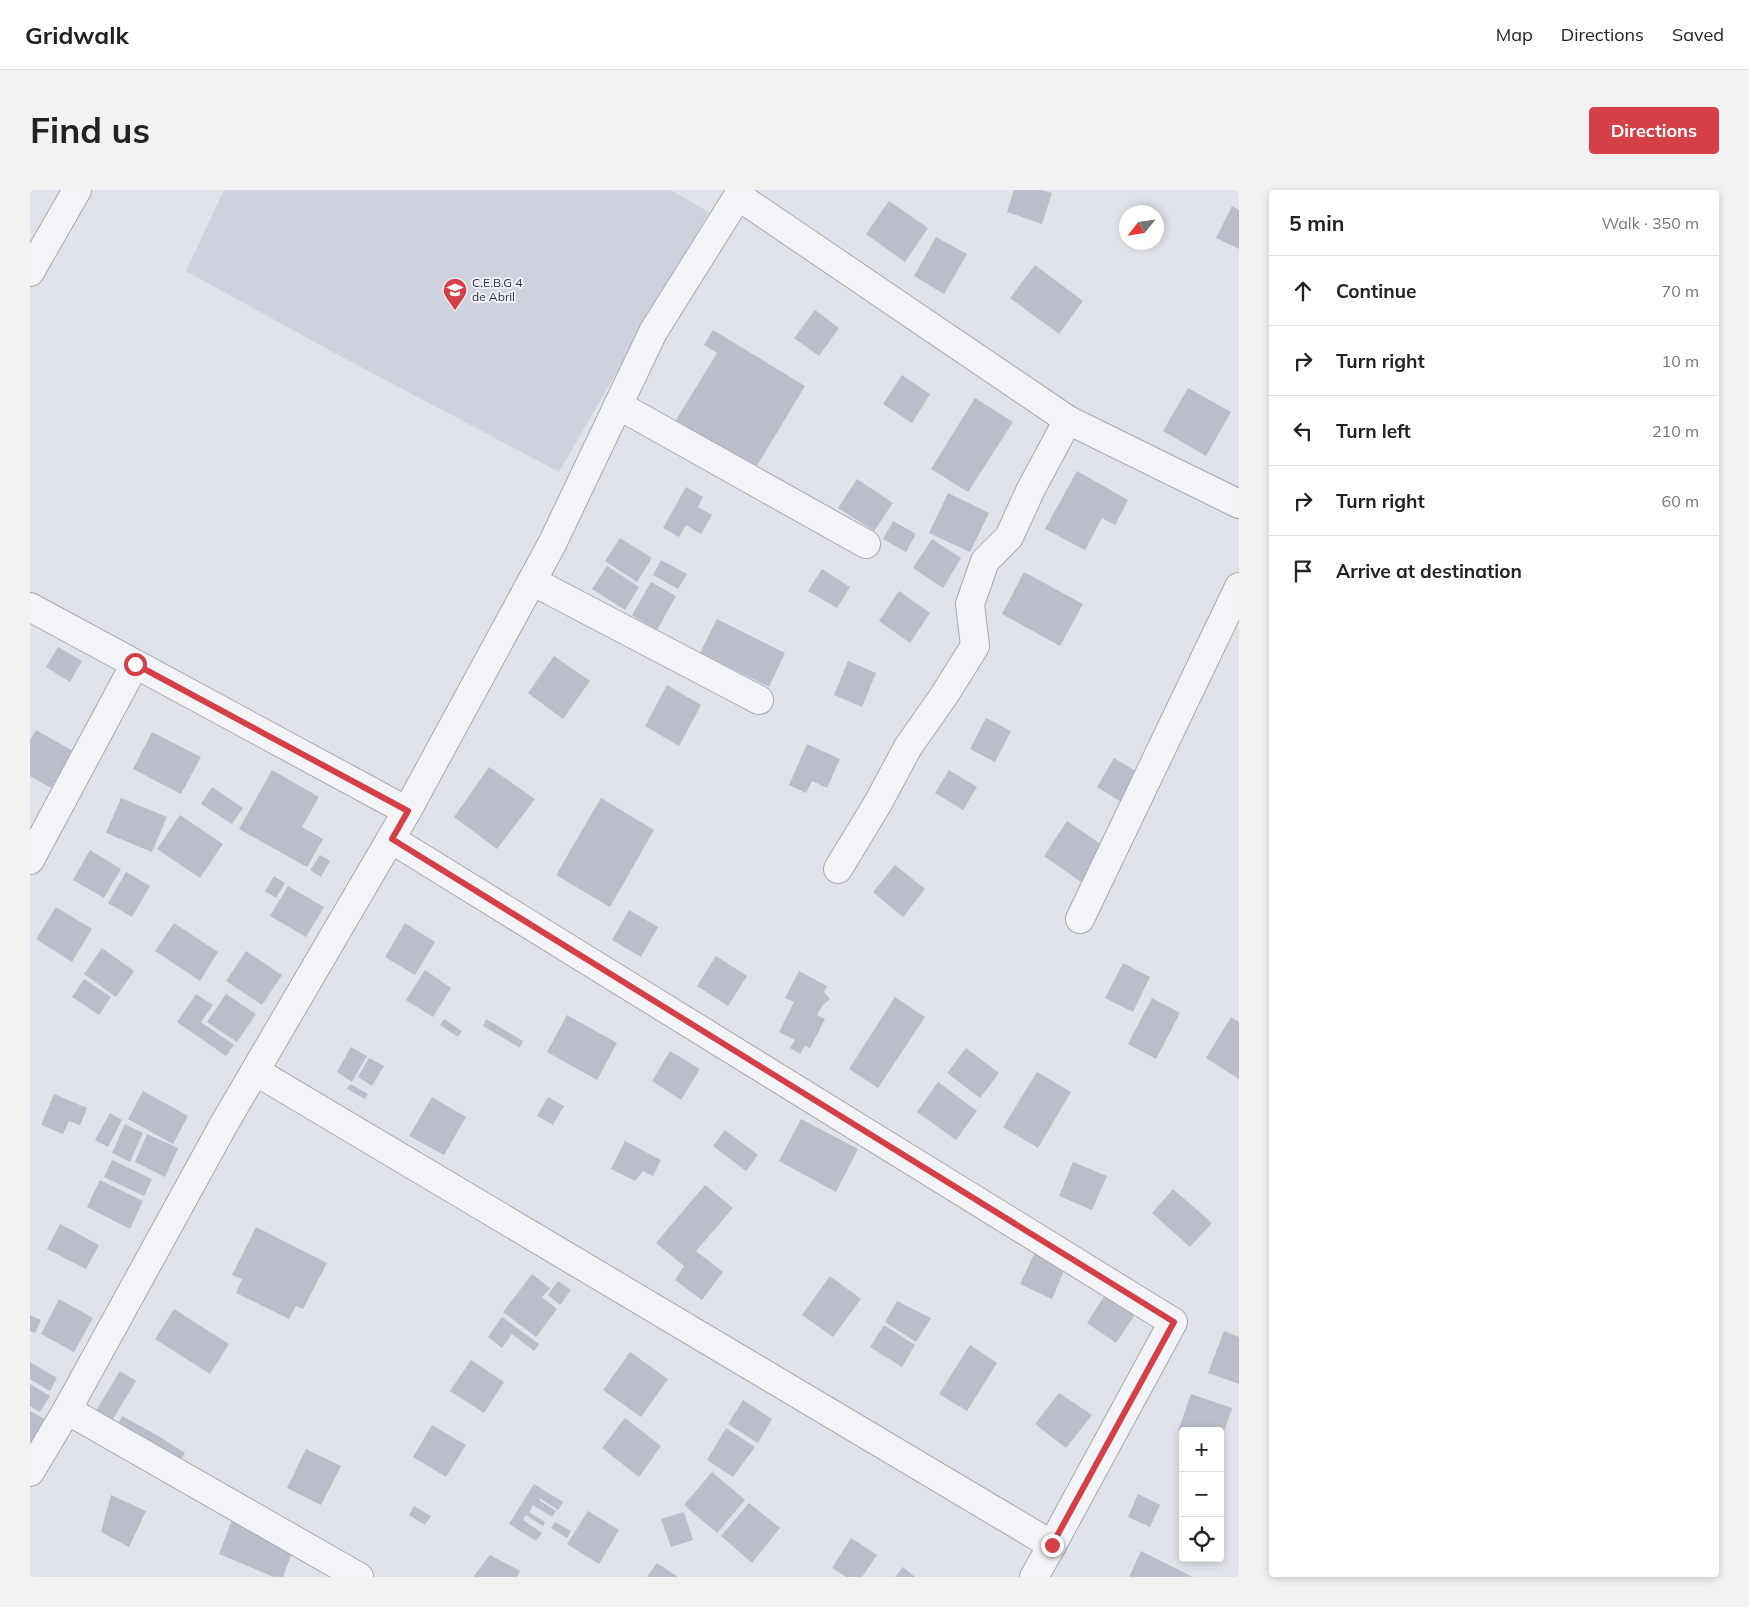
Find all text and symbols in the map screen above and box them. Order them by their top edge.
text: Gridwalk [25,20,129,50]
text: Map [1496,23,1533,46]
text: Directions [1561,23,1644,46]
text: Saved [1672,23,1724,46]
button: Directions [1589,107,1719,154]
text: Find us [30,108,150,152]
north arrow [1119,205,1164,250]
text: 5 min [1289,210,1344,236]
text: Walk · 350 m [1601,213,1699,233]
place label: C.E.B.G 4 de Abril [472,275,522,304]
school or university icon: C.E.B.G 4 de Abril [442,277,468,311]
icon: ahead [1289,277,1317,305]
text: Continue [1336,279,1416,303]
text: 70 m [1662,281,1699,301]
icon: right [1289,347,1317,375]
text: Turn right [1336,349,1425,373]
text: 10 m [1662,351,1699,371]
icon: left [1289,417,1317,445]
text: Turn left [1336,419,1411,443]
text: 210 m [1652,421,1699,441]
icon: right [1289,487,1317,515]
text: Turn right [1336,489,1425,513]
text: 60 m [1662,491,1699,511]
icon: arrive [1289,557,1317,585]
text: Arrive at destination [1336,559,1522,583]
route start [124,653,147,676]
map controls [1179,1427,1224,1562]
button: + [1179,1427,1224,1472]
button: − [1179,1472,1224,1517]
button: locate [1179,1517,1224,1562]
route end [1041,1534,1064,1557]

